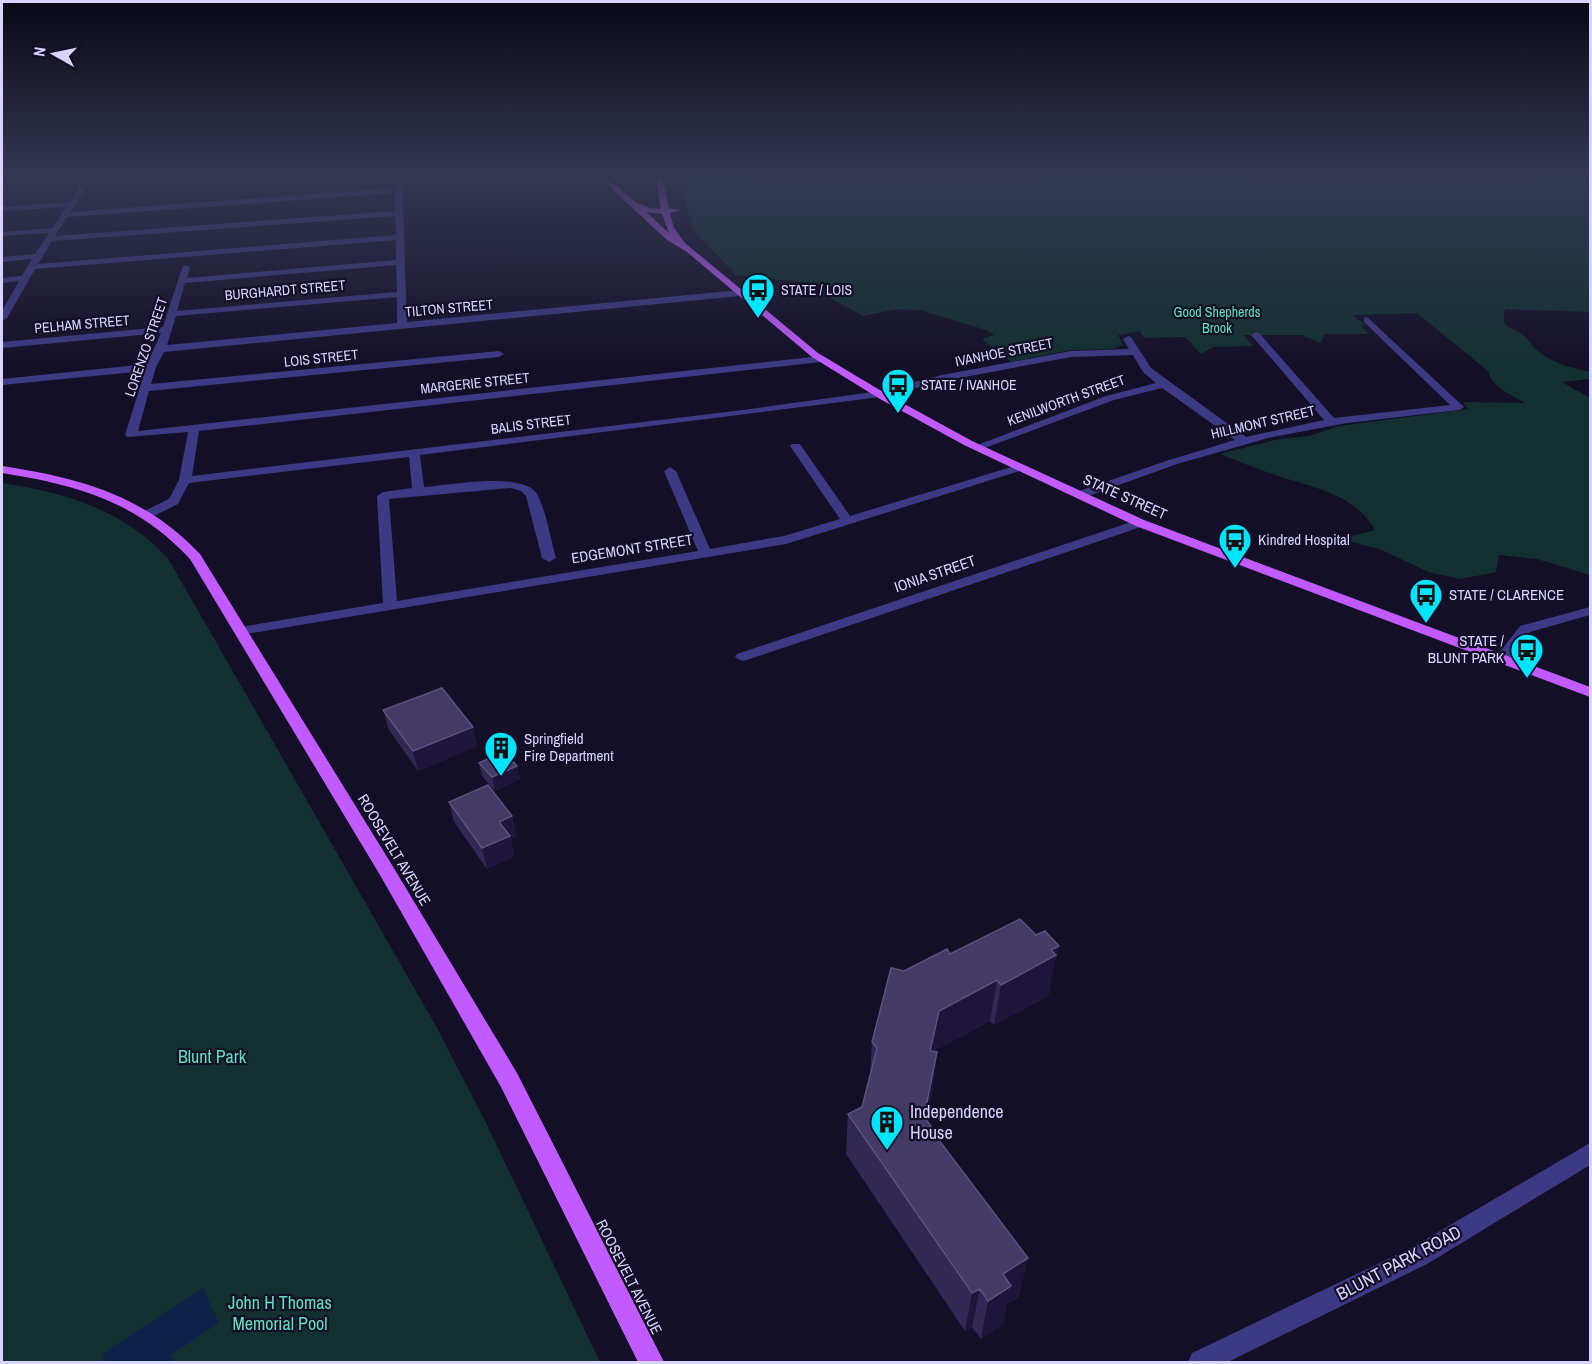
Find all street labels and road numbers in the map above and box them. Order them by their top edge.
street label: BURGHARDT STREET [224,276,346,304]
street label: LORENZO STREET [121,295,171,399]
street label: TILTON STREET [404,295,494,321]
street label: PELHAM STREET [34,311,130,337]
street label: IVANHOE STREET [954,334,1054,370]
street label: LOIS STREET [283,345,359,371]
street label: MARGERIE STREET [420,368,530,398]
street label: KENILWORTH STREET [1005,370,1127,430]
street label: HILLMONT STREET [1209,401,1317,443]
street label: BALIS STREET [490,410,572,438]
street label: STATE STREET [1080,469,1171,525]
street label: EDGEMONT STREET [570,528,695,568]
street label: IONIA STREET [891,550,979,597]
street label: ROOSEVELT AVENUE [353,790,436,909]
street label: ROOSEVELT AVENUE [591,1216,668,1338]
street label: BLUNT PARK ROAD [1332,1219,1466,1306]

